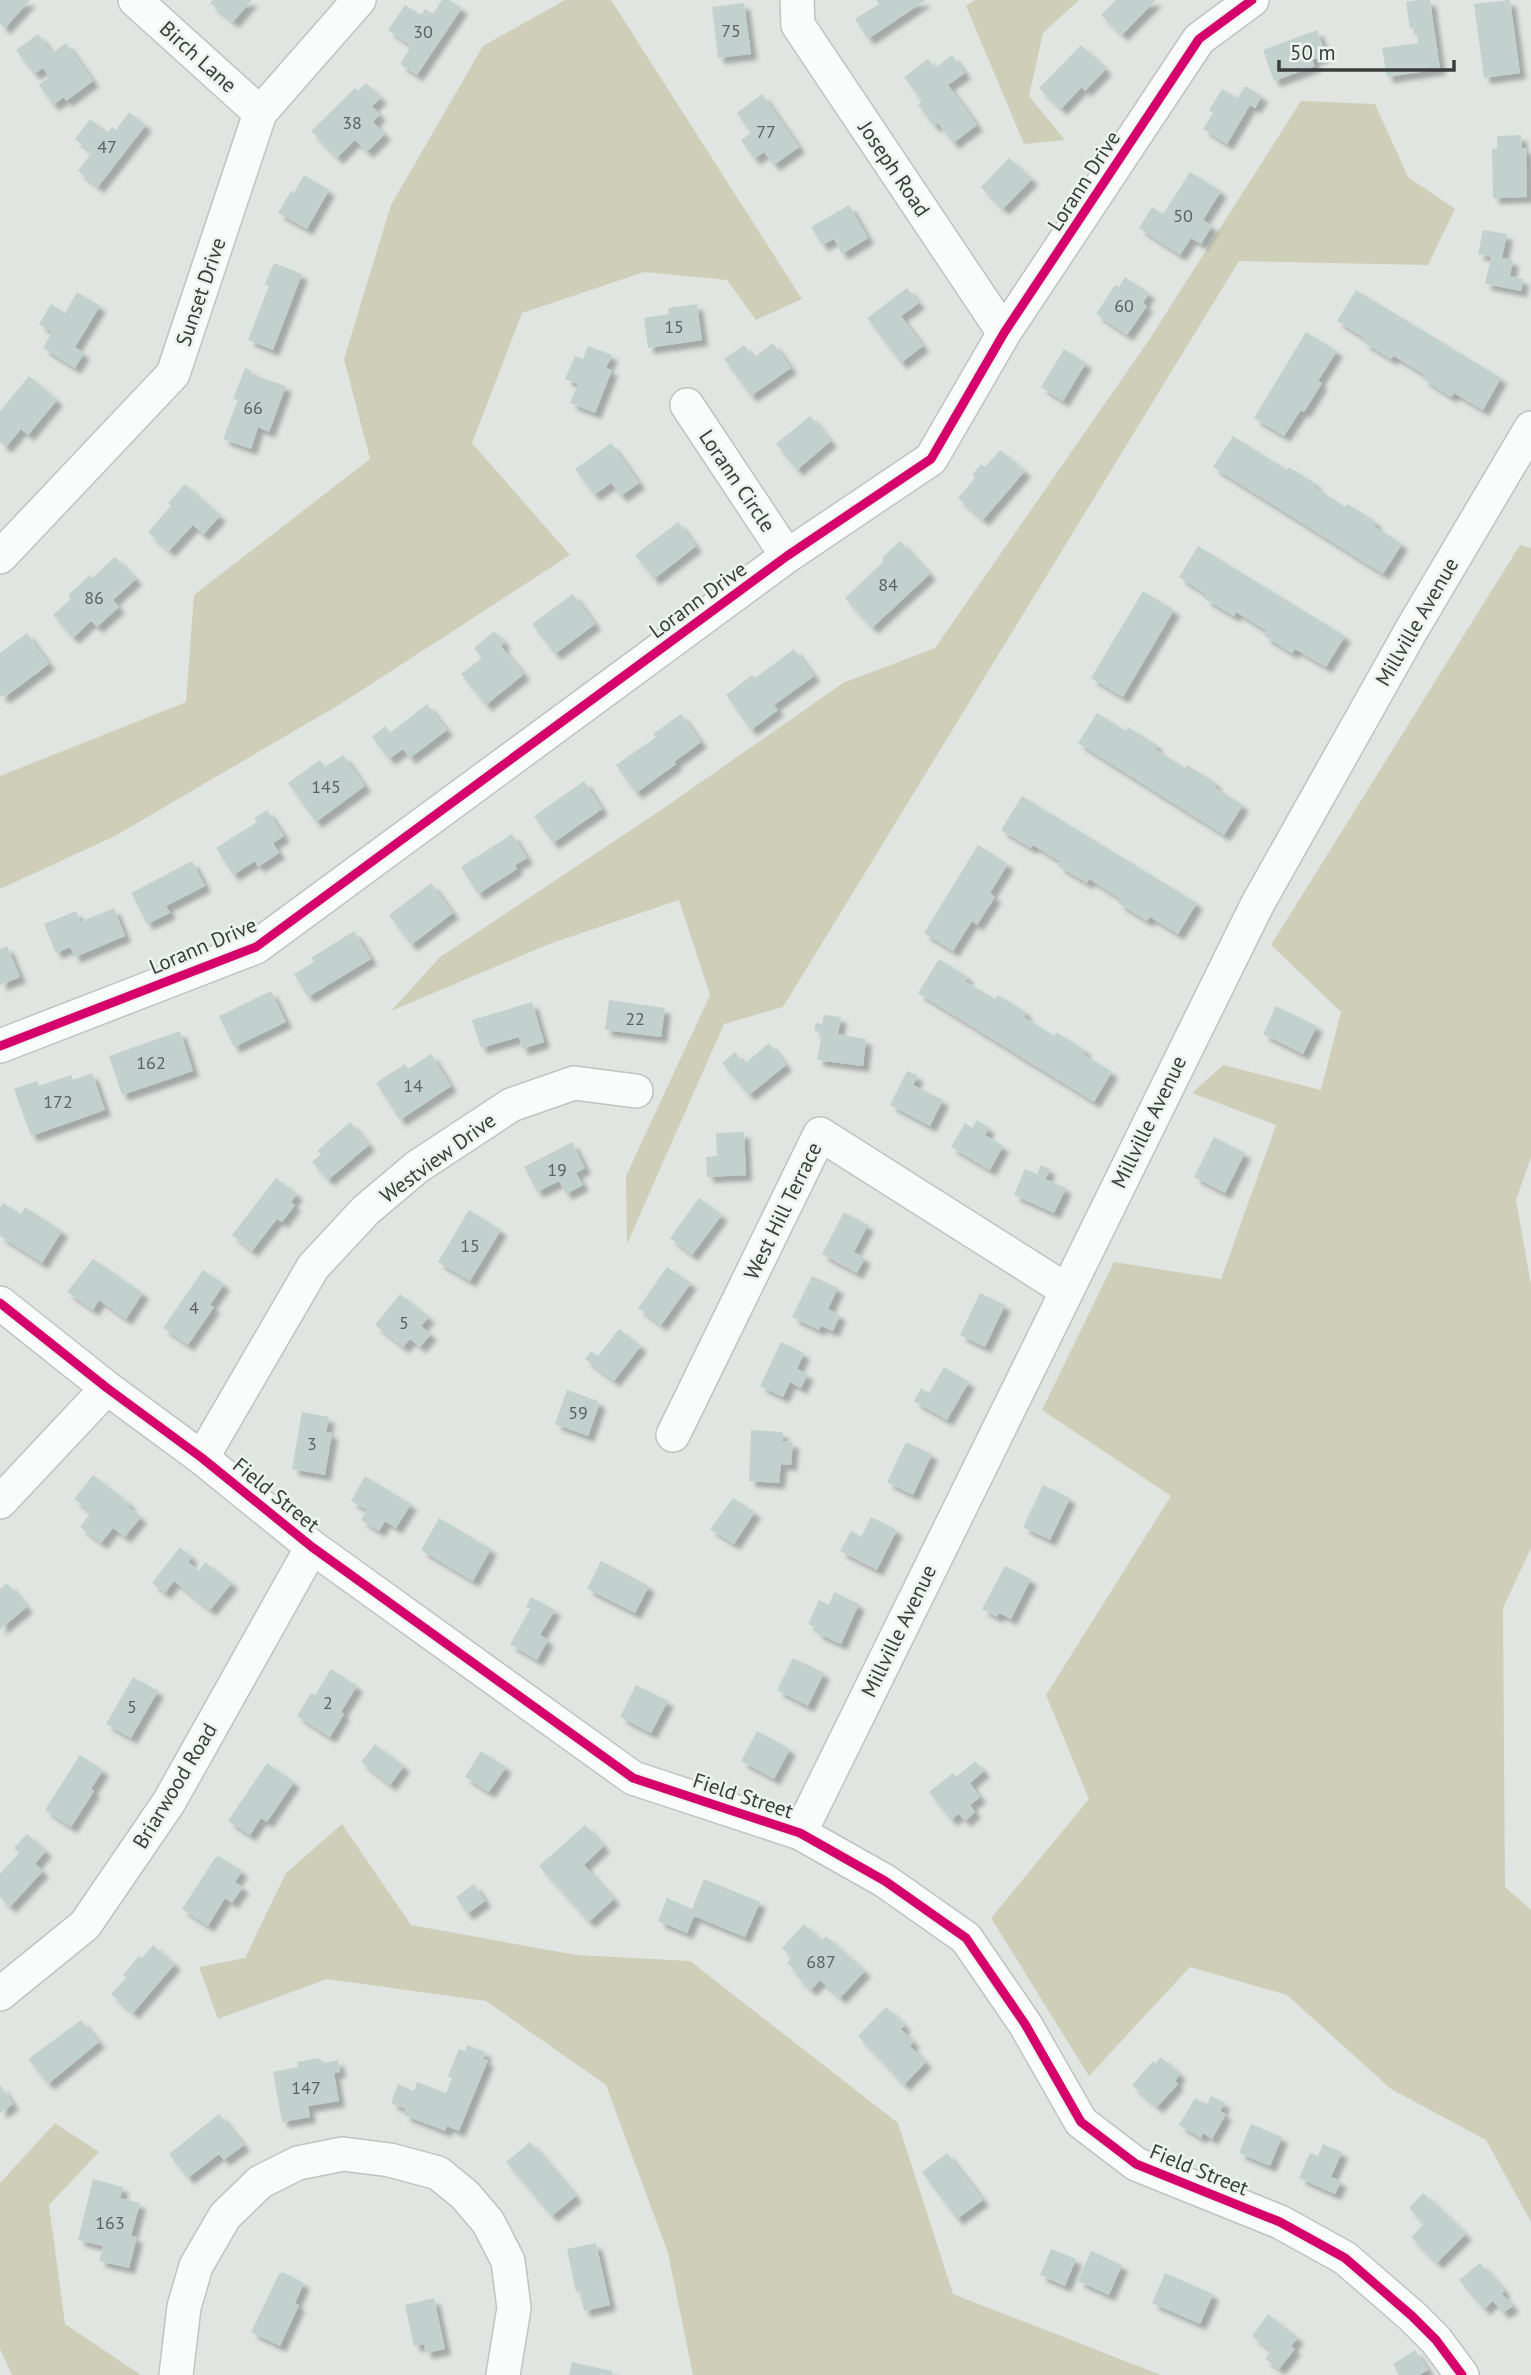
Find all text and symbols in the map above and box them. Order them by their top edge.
street label: Birch Lane [154,15,243,98]
house number: 75 [721,19,741,42]
house number: 30 [413,20,433,43]
scale bar [1279,28,1454,72]
text: 50 m [1290,39,1336,66]
house number: 38 [342,111,362,134]
street label: Joseph Road [852,115,936,222]
house number: 77 [756,120,776,143]
street label: Lorann Drive [1041,126,1126,236]
house number: 47 [97,135,117,158]
house number: 50 [1173,204,1193,227]
street label: Sunset Drive [169,234,232,350]
house number: 60 [1114,294,1134,317]
house number: 15 [664,315,684,338]
house number: 66 [243,396,263,419]
street label: Lorann Circle [693,424,782,537]
street label: Millville Avenue [1369,553,1464,691]
street label: Lorann Drive [644,555,752,644]
house number: 84 [878,573,898,596]
house number: 86 [84,586,104,609]
house number: 145 [311,775,341,798]
street label: Lorann Drive [145,911,261,980]
house number: 22 [625,1007,645,1030]
house number: 162 [136,1051,166,1074]
street label: Millville Avenue [1105,1051,1192,1192]
house number: 14 [403,1074,423,1097]
house number: 172 [43,1090,73,1113]
street label: Westview Drive [374,1106,501,1209]
street label: West Hill Terrace [738,1138,827,1284]
house number: 19 [547,1158,567,1181]
house number: 15 [460,1234,480,1257]
house number: 4 [189,1296,199,1319]
house number: 5 [399,1311,409,1334]
house number: 59 [568,1401,588,1424]
house number: 3 [307,1432,317,1455]
street label: Field Street [227,1451,325,1538]
street label: Millville Avenue [855,1560,942,1701]
house number: 2 [323,1691,333,1714]
house number: 5 [127,1695,137,1718]
street label: Briarwood Road [127,1718,223,1853]
street label: Field Street [690,1767,797,1824]
house number: 687 [806,1950,836,1973]
house number: 147 [291,2076,321,2099]
street label: Field Street [1146,2138,1252,2202]
house number: 163 [95,2211,125,2234]

